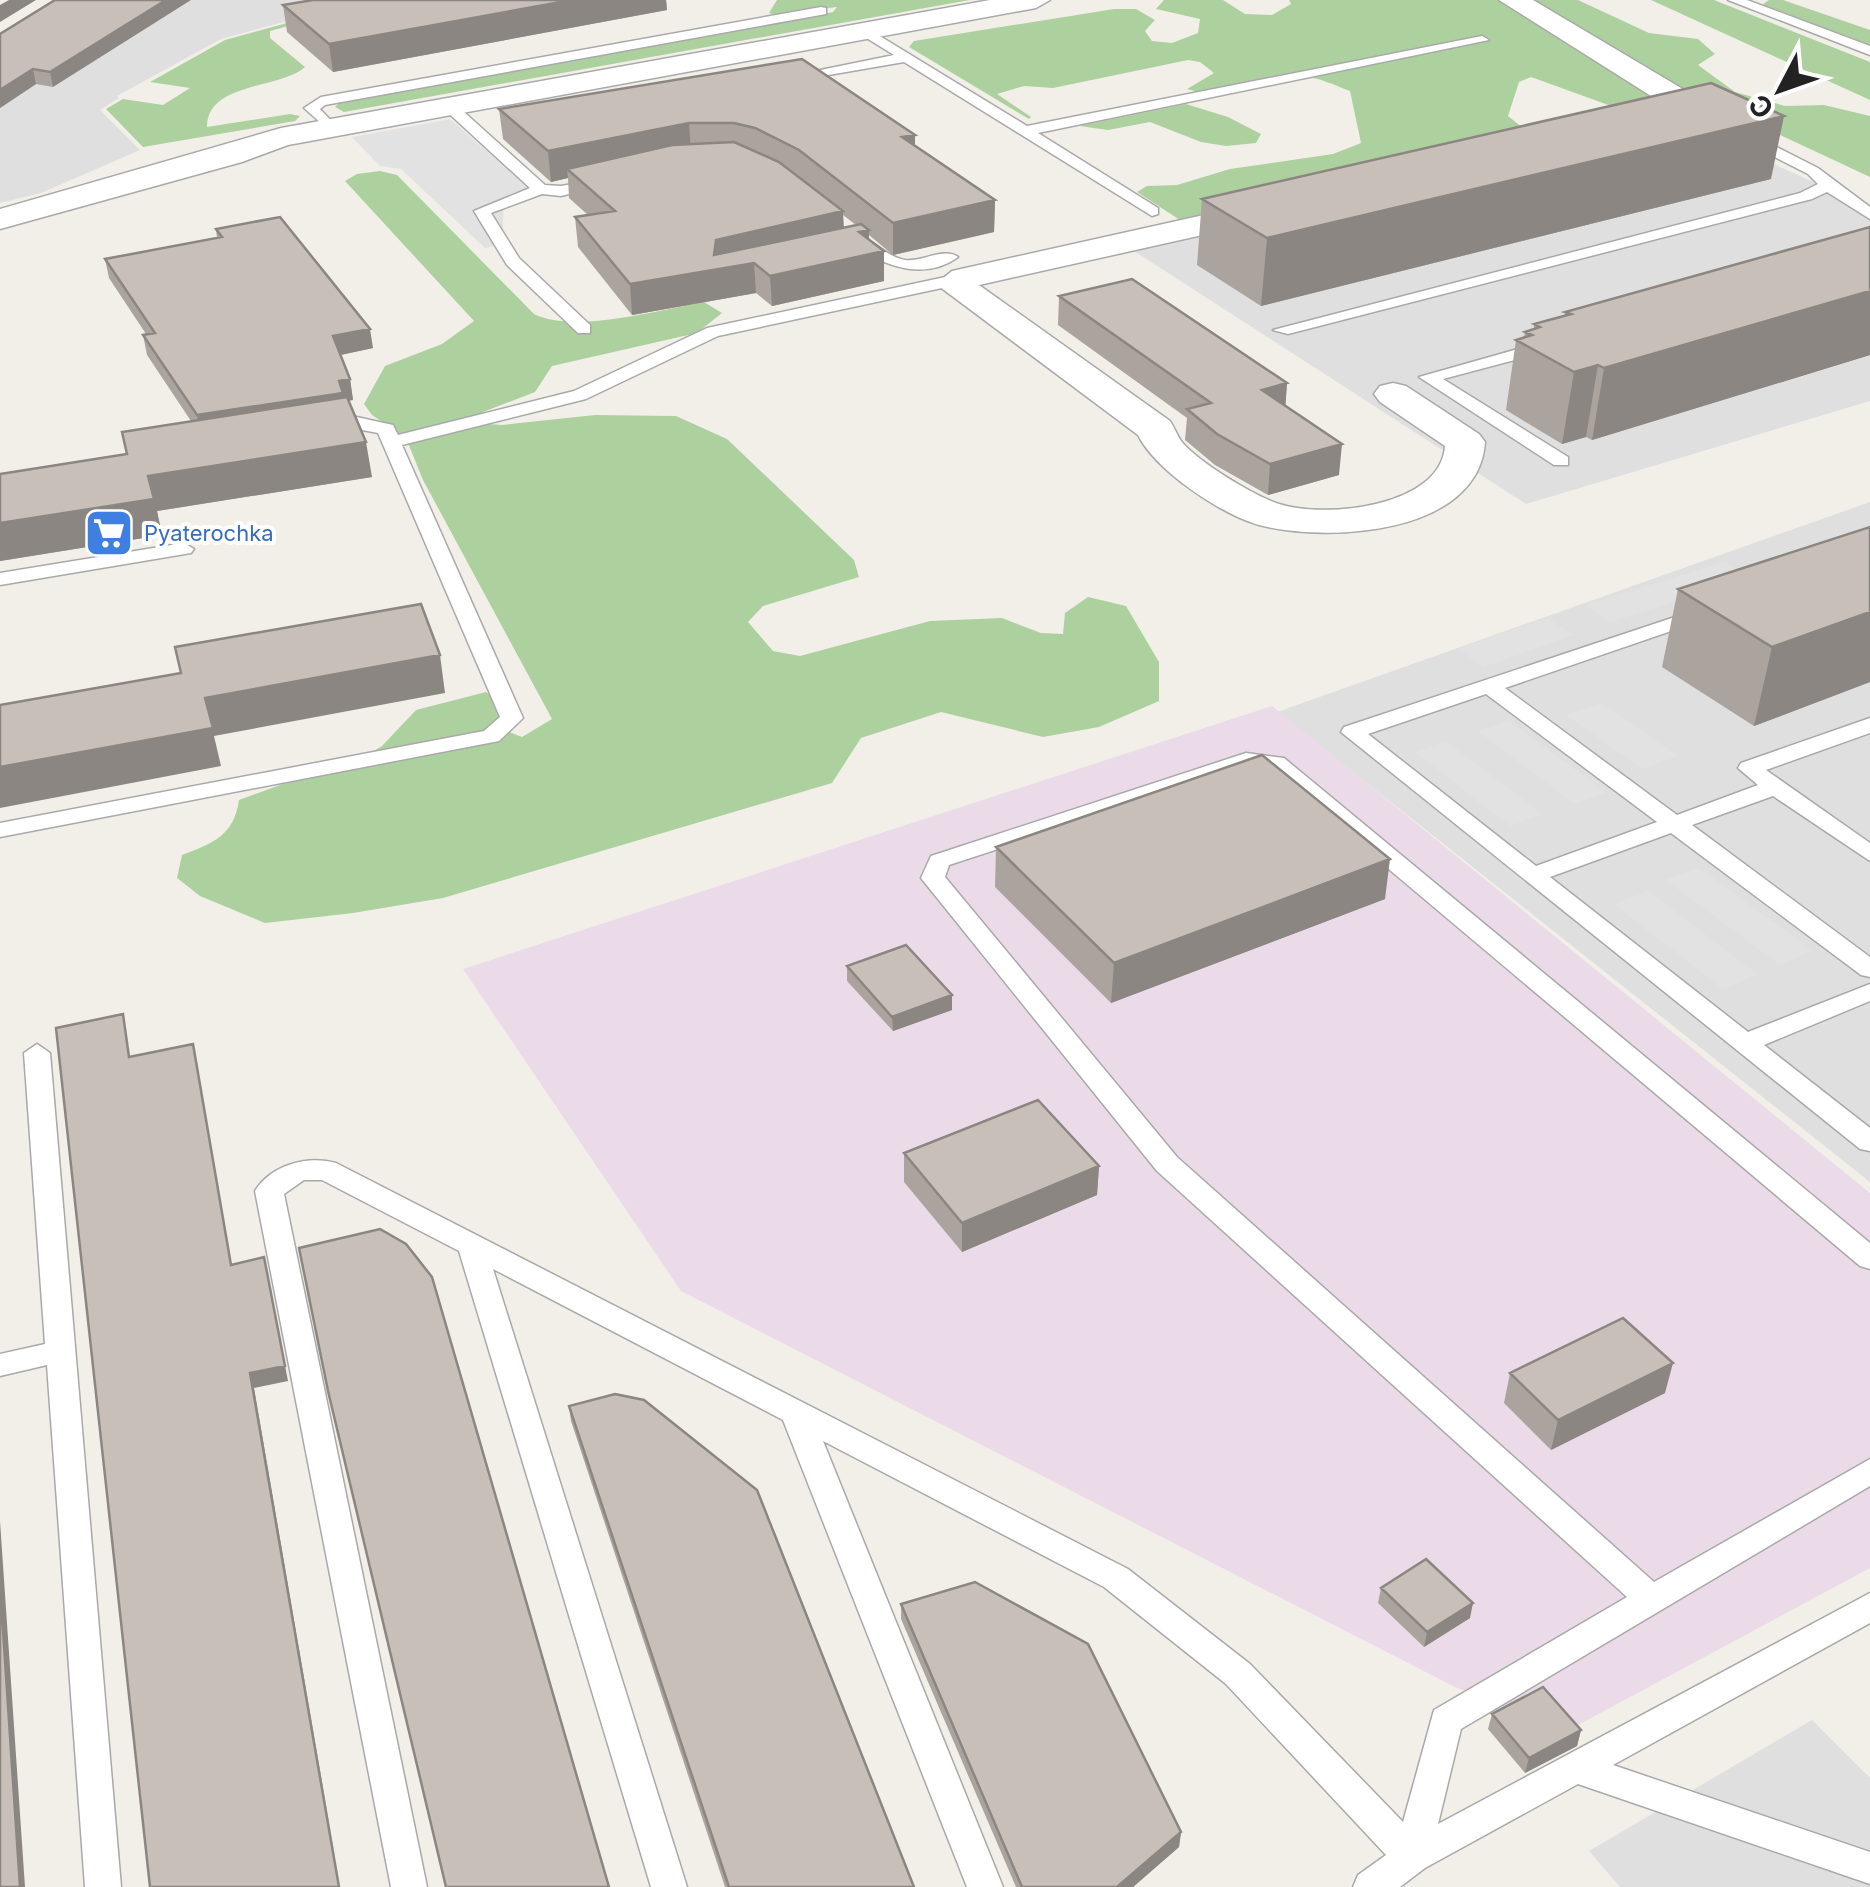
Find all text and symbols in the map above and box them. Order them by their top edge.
north arrow [1730,40,1830,140]
text: С [1742,87,1781,125]
supermarket icon: Pyaterochka [83,507,135,559]
place label: Pyaterochka [144,520,274,546]

